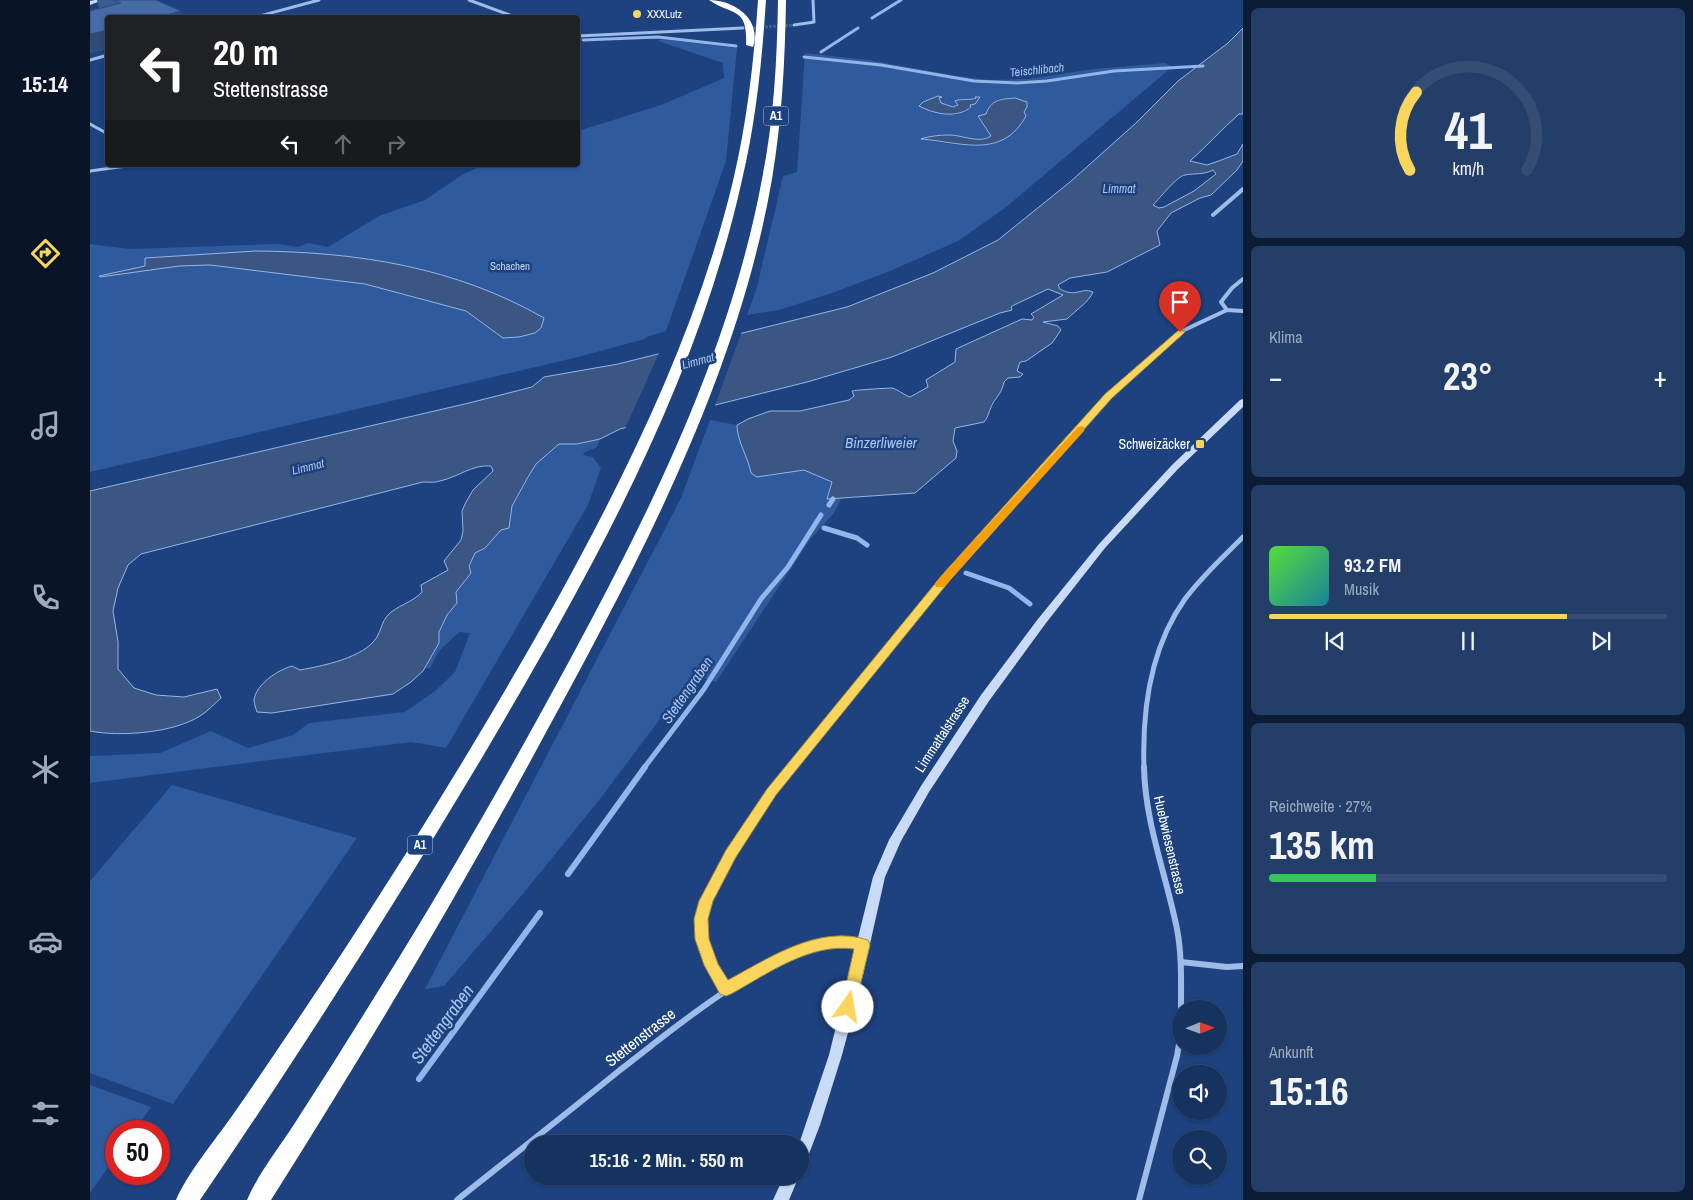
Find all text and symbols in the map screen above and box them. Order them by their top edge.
place label: XXXLutz [647,7,683,21]
marker: XXXLutz [631,8,643,20]
text: 20 m [213,29,278,76]
icon: left [130,35,195,100]
water label: Teischlibach [1009,59,1065,81]
text: 15:14 [22,69,68,99]
text: Stettenstrasse [213,74,328,104]
text: 41 [1444,95,1492,165]
road number: A1 [764,106,788,125]
icon: left [276,130,304,158]
icon: ahead [329,130,357,158]
icon: right [382,130,410,158]
text: km/h [1452,157,1484,181]
water label: Limmat [1103,181,1136,197]
icon: directions [28,236,63,271]
park label: Schachen [490,259,530,273]
pin [1159,281,1201,332]
icon: arrive [1166,288,1194,316]
text: Klima [1269,326,1303,348]
water label: Limmat [680,349,716,373]
text: 23° [1443,351,1493,402]
text: − [1269,358,1282,396]
text: + [1654,358,1667,396]
icon: music [28,408,63,443]
water label: Binzerliweier [845,432,918,453]
place label: Schweizäcker [1119,435,1190,453]
marker: Schweizäcker [1194,438,1206,450]
water label: Limmat [290,455,326,479]
text: 93.2 FM [1344,552,1401,578]
text: Musik [1344,578,1379,600]
icon: phone [28,580,63,615]
icon: previous [1321,627,1349,655]
icon: pause [1454,627,1482,655]
icon: next [1587,627,1615,655]
water label: Stettengraben [656,652,718,728]
street label: Limmattalstrasse [911,692,973,776]
icon: climate [28,752,63,787]
street label: Huebwiesenstrasse [1150,794,1190,896]
text: Reichweite · 27% [1269,795,1372,817]
text: 135 km [1269,820,1375,871]
road number: A1 [408,836,432,854]
icon: car [28,924,63,959]
water label: Stettengraben [405,979,479,1069]
position arrow [821,980,873,1032]
north arrow [1172,1000,1228,1055]
map controls [1172,1000,1227,1185]
street label: Stettenstrasse [600,1003,680,1071]
text: Ankunft [1269,1041,1314,1063]
button: sound [1172,1065,1227,1120]
text: 15:16 [1269,1066,1349,1117]
icon: filters [28,1096,63,1131]
speed limit sign: 50 [105,1120,170,1185]
button: search [1172,1130,1227,1185]
text: 15:16 · 2 Min. · 550 m [589,1147,744,1173]

